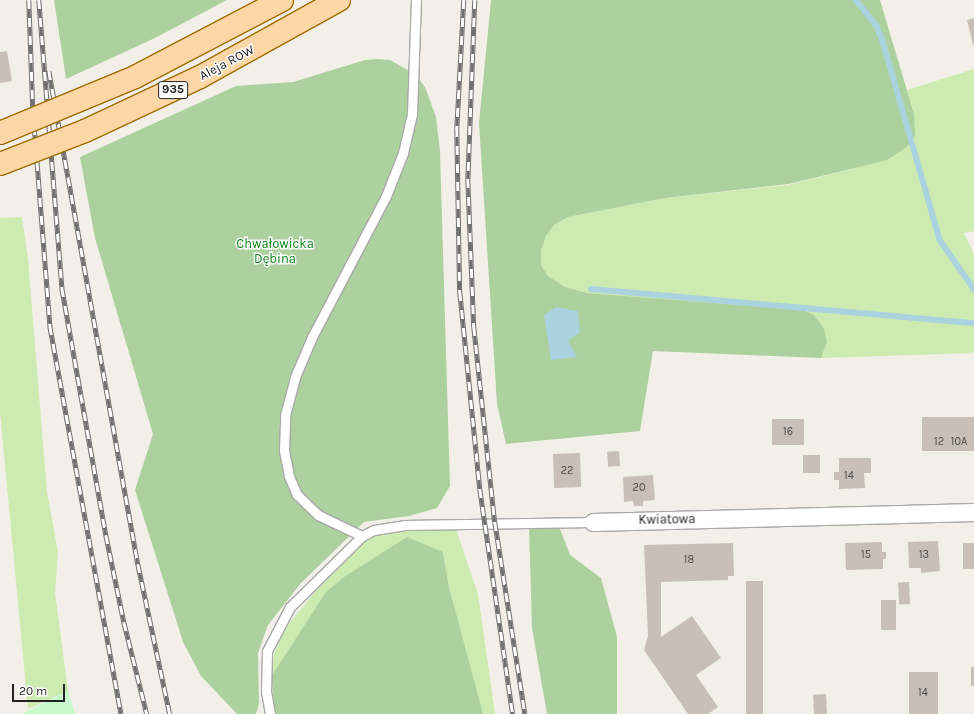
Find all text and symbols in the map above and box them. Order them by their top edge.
street label: Aleja ROW [197,42,257,84]
road number: 935 [158,80,188,100]
park label: Chwałowicka Dębina [236,237,314,268]
house number: 16 [783,425,793,439]
house number: 12 [934,435,944,449]
house number: 10A [951,435,967,449]
house number: 22 [561,464,573,478]
house number: 14 [844,469,854,483]
house number: 20 [633,481,645,495]
street label: Kwiatowa [638,512,696,528]
house number: 15 [861,548,871,562]
house number: 13 [919,548,929,562]
house number: 18 [684,553,694,567]
scale bar [14,676,67,702]
text: 20 m [19,684,47,698]
house number: 14 [918,686,928,700]

